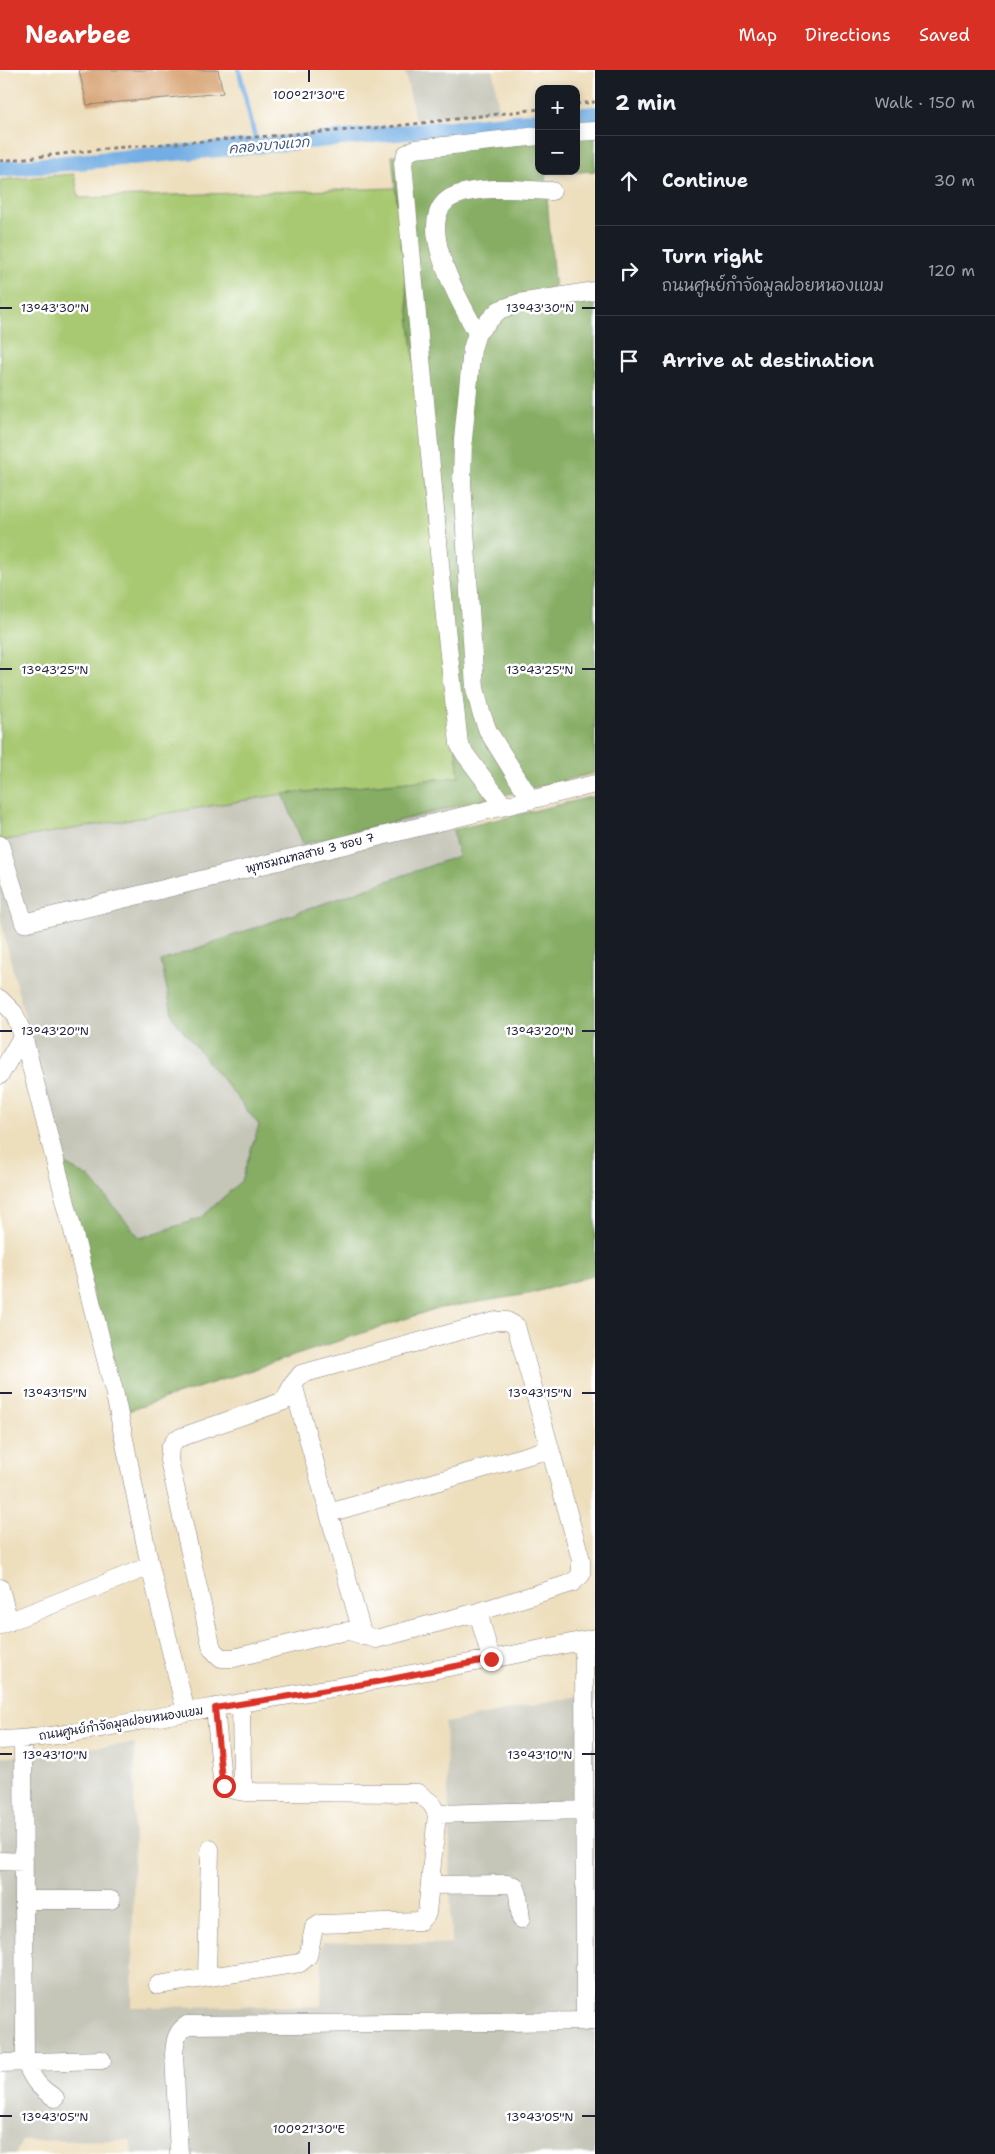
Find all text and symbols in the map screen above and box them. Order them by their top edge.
text: Nearbee [25,19,131,51]
text: Map [739,23,777,47]
text: Directions [805,23,891,47]
text: Saved [919,23,970,47]
map controls [535,85,580,175]
button: + [535,85,580,130]
text: 100°21'30"E [273,87,345,103]
text: 2 min [615,89,676,117]
text: Walk · 150 m [874,92,975,113]
button: − [535,130,580,175]
water label: คลองบางแวก [228,132,311,157]
icon: ahead [615,167,643,195]
text: Continue [662,168,748,193]
text: 30 m [934,170,975,191]
text: Turn right [662,244,763,269]
icon: right [615,257,643,285]
text: 120 m [928,260,975,281]
text: ถนนศูนย์กำจัดมูลฝอยหนองแขม [662,275,884,296]
text: 13°43'30"N [21,300,89,316]
text: 13°43'30"N [506,300,574,316]
icon: arrive [615,347,643,375]
text: Arrive at destination [662,348,874,373]
text: 13°43'25"N [22,662,88,678]
text: 13°43'25"N [507,662,573,678]
street label: พุทธมณฑลสาย 3 ซอย 7 [244,829,376,878]
text: 13°43'20"N [21,1023,89,1039]
text: 13°43'20"N [506,1023,574,1039]
text: 13°43'15"N [23,1385,87,1401]
text: 13°43'15"N [508,1385,572,1401]
route end [480,1648,503,1671]
street label: ถนนศูนย์กำจัดมูลฝอยหนองแขม [38,1702,205,1745]
text: 13°43'10"N [23,1747,87,1763]
text: 13°43'10"N [508,1747,572,1763]
route start [213,1775,236,1798]
text: 13°43'05"N [22,2109,88,2125]
text: 13°43'05"N [507,2109,573,2125]
text: 100°21'30"E [273,2121,345,2137]

